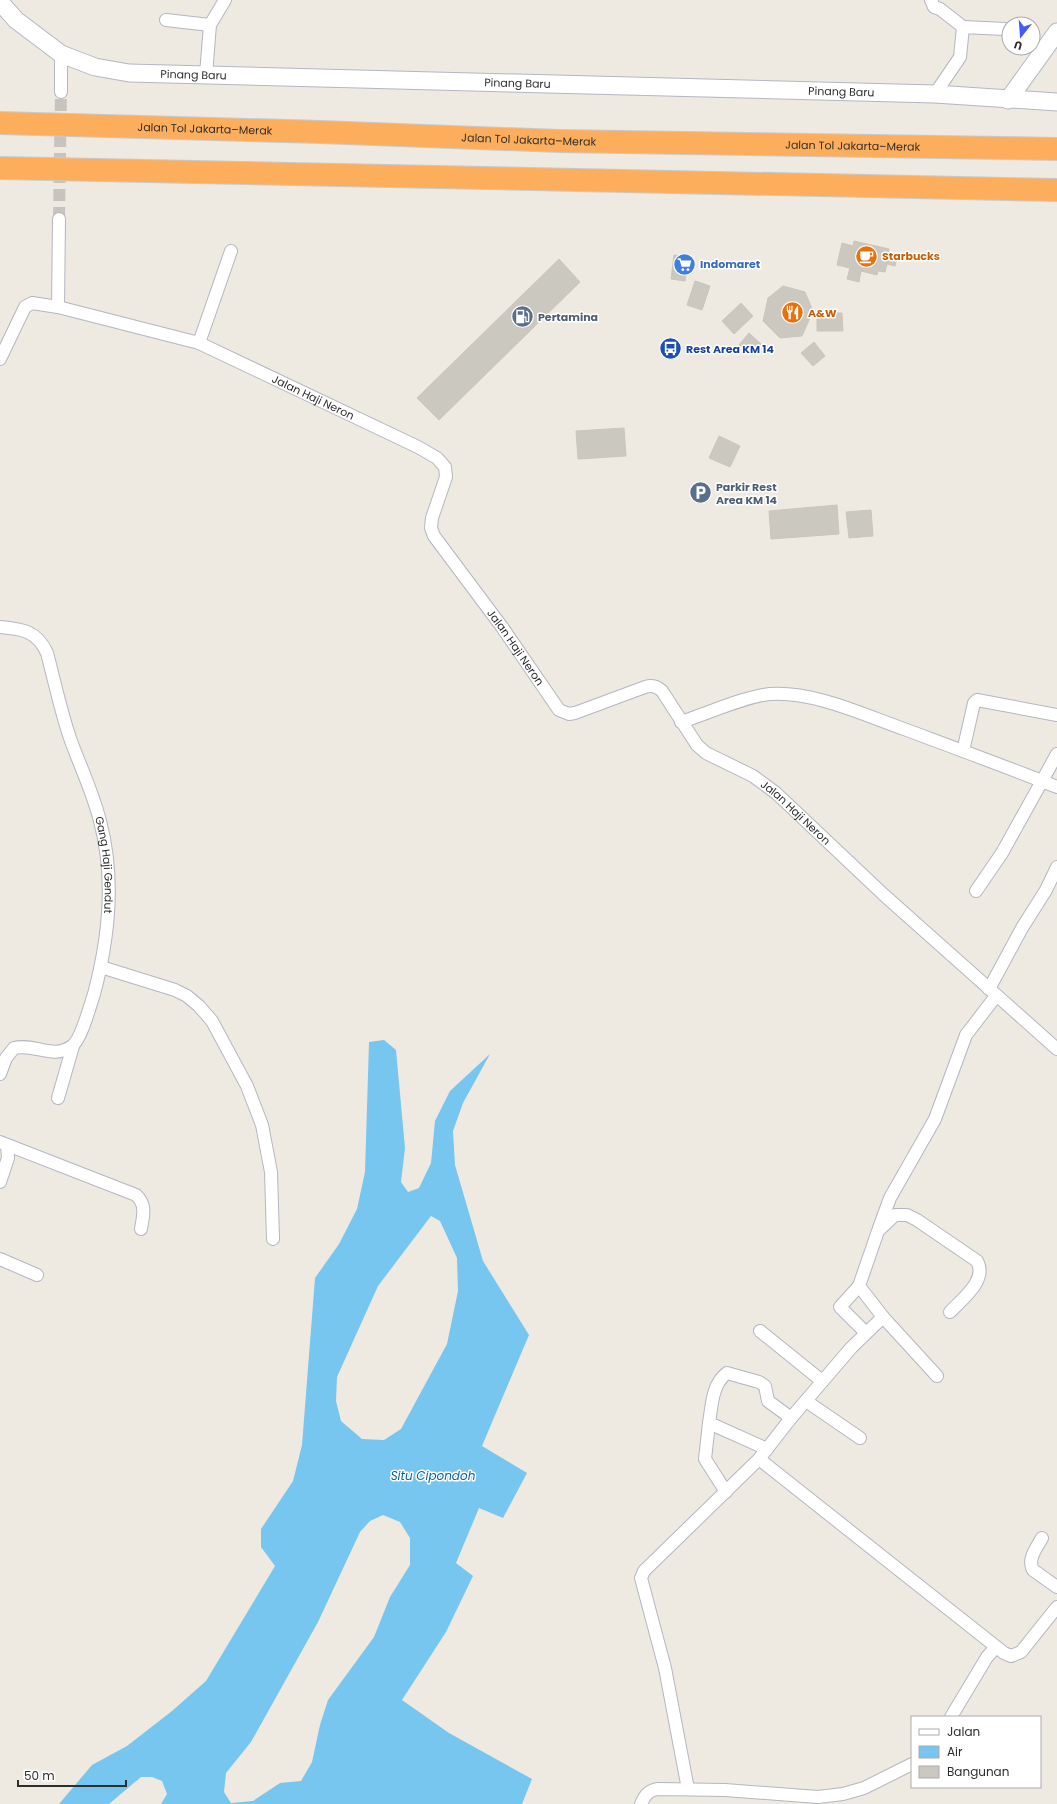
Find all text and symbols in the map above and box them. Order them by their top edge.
north arrow [1001,16,1041,56]
text: U [1012,37,1024,54]
street label: Pinang Baru [160,66,227,84]
street label: Pinang Baru [484,74,551,92]
street label: Pinang Baru [808,83,875,100]
street label: Jalan Tol Jakarta–Merak [137,119,273,139]
street label: Jalan Tol Jakarta–Merak [461,129,597,150]
street label: Jalan Tol Jakarta–Merak [785,137,921,155]
cafe icon: Starbucks [853,243,879,269]
place label: Starbucks [882,248,940,264]
supermarket icon: Indomaret [672,251,698,277]
place label: Indomaret [700,256,761,272]
restaurant icon: A&W [780,300,806,326]
fuel station icon: Pertamina [510,304,536,330]
place label: A&W [808,305,837,321]
place label: Pertamina [538,309,598,325]
bus stop icon: Rest Area KM 14 [658,336,684,362]
place label: Rest Area KM 14 [686,341,775,357]
street label: Jalan Haji Neron [269,371,357,424]
place label: Parkir Rest Area KM 14 [716,479,778,508]
parking icon: Parkir Rest Area KM 14 [687,480,713,506]
street label: Jalan Haji Neron [483,606,548,689]
street label: Jalan Haji Neron [757,776,834,848]
street label: Gang Haji Gendut [91,815,117,914]
water label: Situ Cipondoh [391,1467,475,1484]
legend [911,1716,1041,1788]
text: Jalan [947,1723,980,1740]
text: Air [947,1743,963,1760]
scale bar [18,1762,126,1788]
text: Bangunan [947,1763,1009,1780]
text: 50 m [24,1767,55,1784]

